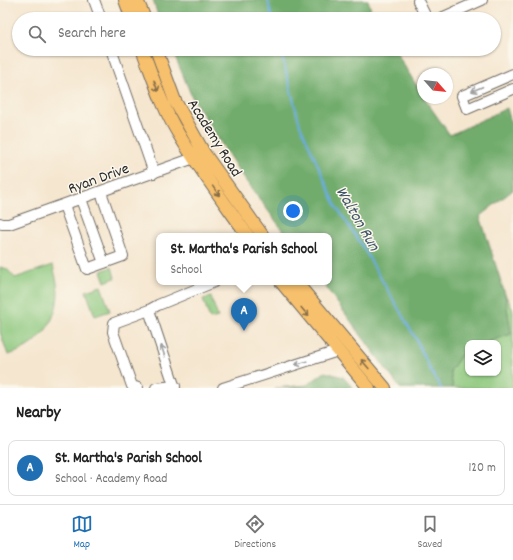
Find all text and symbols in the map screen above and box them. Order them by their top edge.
search box [12,12,501,56]
icon: search [26,23,48,45]
text: Search here [58,23,126,45]
north arrow [417,68,453,104]
one-way arrow [153,79,160,92]
one-way arrow [472,86,484,93]
street label: Academy Road [181,95,247,182]
street label: Ryan Drive [65,158,133,201]
water label: Walton Run [328,183,385,257]
one-way arrow [212,185,220,196]
your location [283,201,303,221]
popup [156,233,332,285]
text: St. Martha's Parish School [171,239,317,261]
text: School [171,261,202,280]
pin: A [231,298,257,331]
one-way arrow [301,307,310,318]
map controls [465,340,501,376]
button: layers [465,340,501,376]
one-way arrow [159,345,166,358]
one-way arrow [361,358,369,369]
one-way arrow [295,360,308,367]
text: Nearby [16,402,60,426]
text: St. Martha's Parish School [55,448,202,470]
text: A [26,459,34,478]
text: 120 m [468,459,496,478]
text: School · Academy Road [55,470,167,489]
tab: Map [71,513,93,553]
tab: Directions [234,513,276,553]
tab: Saved [418,513,442,553]

